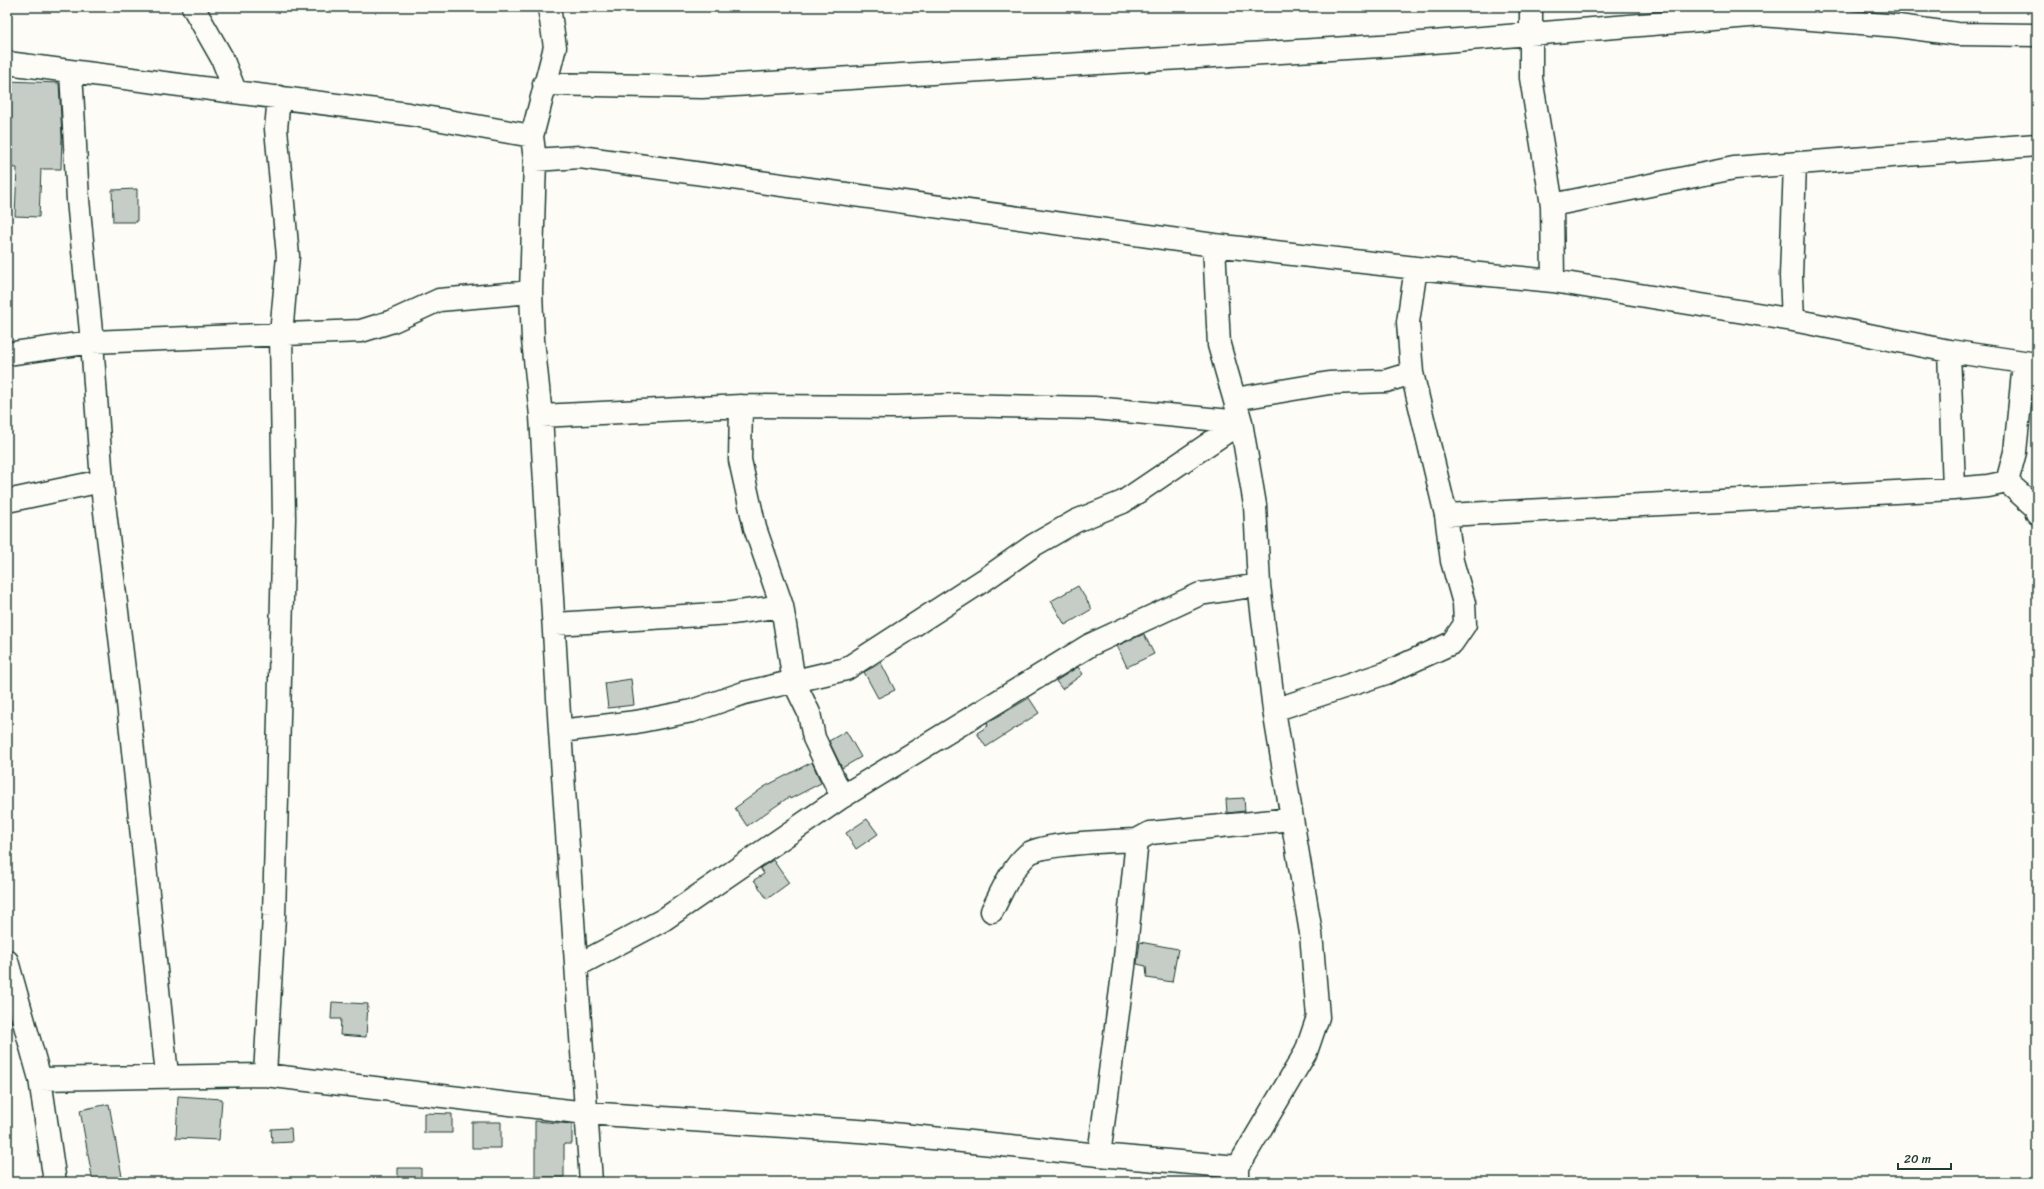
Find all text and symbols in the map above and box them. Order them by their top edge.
scale bar [1898,1145,1951,1171]
text: 20 m [1904,1148,1931,1170]

